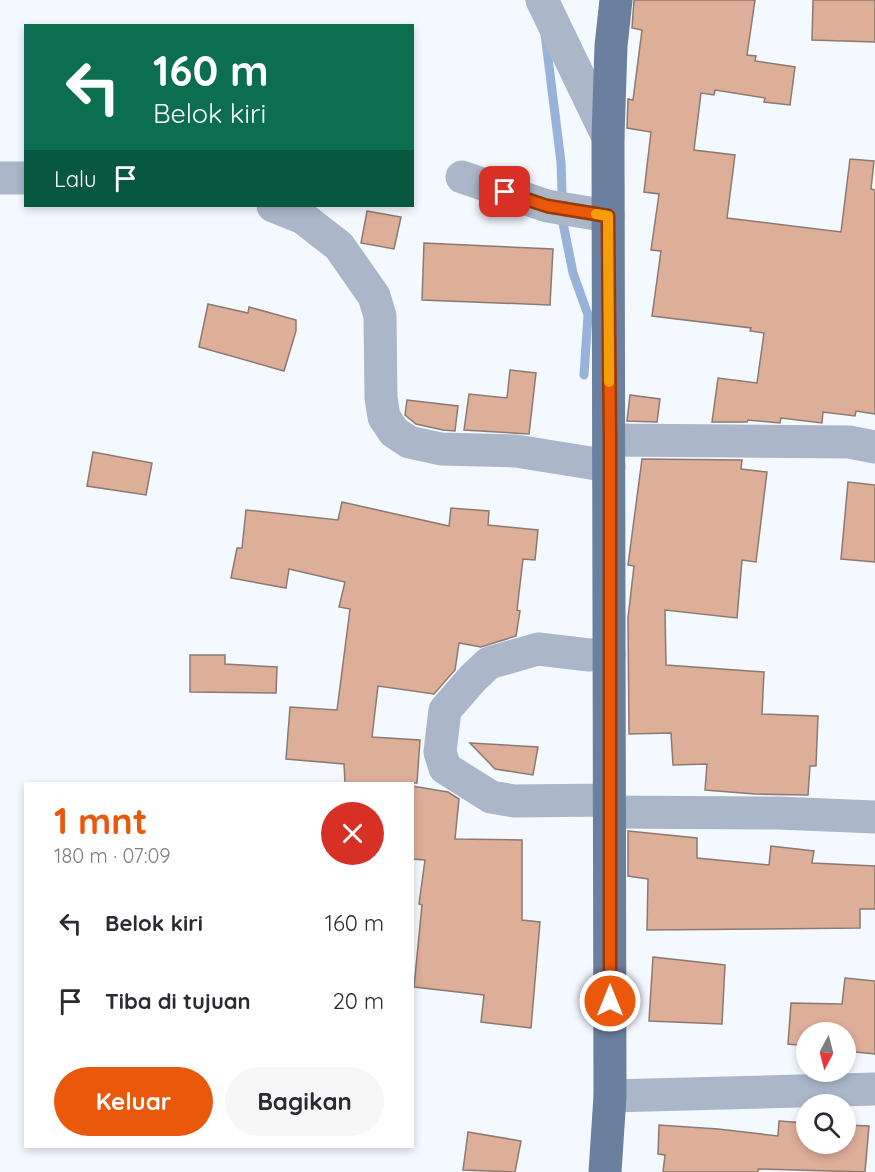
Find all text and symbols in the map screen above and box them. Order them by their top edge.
text: 160 m [153,44,269,97]
icon: left [54,48,132,126]
text: Belok kiri [153,96,266,130]
icon: arrive [109,162,142,195]
text: Lalu [54,165,97,193]
pin [479,166,530,217]
icon: arrive [488,175,521,208]
text: 1 mnt [54,798,147,843]
button: close [321,802,384,865]
text: 180 m · 07:09 [54,843,170,868]
icon: left [54,907,87,940]
text: Belok kiri [105,909,203,937]
text: 160 m [325,909,384,937]
position arrow [578,969,642,1033]
icon: arrive [54,985,87,1018]
text: Tiba di tujuan [105,987,251,1015]
text: 20 m [333,987,384,1015]
north arrow [796,1022,856,1082]
map controls [796,1022,856,1154]
button: Keluar [54,1067,213,1136]
button: Bagikan [225,1067,384,1136]
button: search [796,1094,856,1154]

